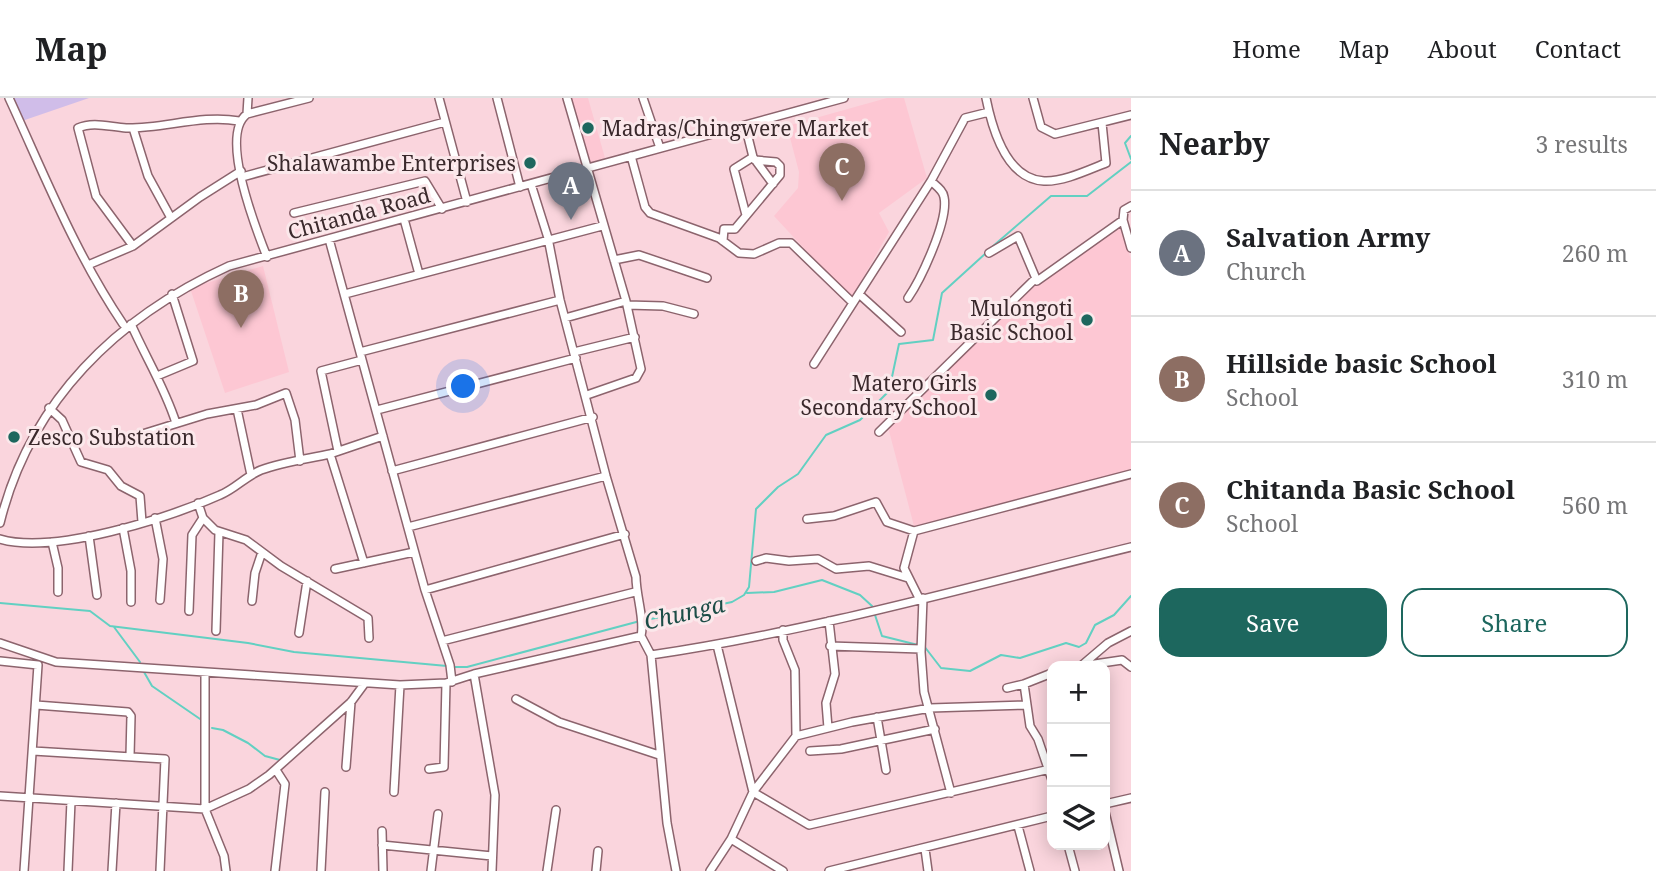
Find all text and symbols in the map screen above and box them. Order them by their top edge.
text: Map [35,26,108,71]
text: Home [1232,32,1301,65]
text: Map [1339,32,1390,65]
text: About [1428,32,1497,65]
text: Contact [1535,32,1621,65]
place label: Madras/Chingwere Market [602,114,869,142]
marker: Madras/Chingwere Market [580,120,596,136]
text: Nearby [1159,123,1270,164]
text: 3 results [1535,128,1628,160]
pin: C [819,143,865,201]
place label: Shalawambe Enterprises [267,149,516,177]
marker: Shalawambe Enterprises [522,155,538,171]
pin: A [548,162,594,220]
street label: Chitanda Road [285,180,433,245]
text: Salvation Army [1226,219,1430,255]
text: A [1173,237,1191,269]
text: 260 m [1562,237,1628,269]
text: Church [1226,255,1306,287]
pin: B [218,270,264,328]
place label: Mulongoti Basic School [950,294,1073,346]
marker: Mulongoti Basic School [1079,312,1095,328]
text: Hillside basic School [1226,345,1497,381]
text: B [1174,363,1190,395]
text: 310 m [1562,363,1628,395]
your location [446,369,480,403]
place label: Matero Girls Secondary School [801,369,977,421]
text: School [1226,381,1298,413]
marker: Matero Girls Secondary School [983,387,999,403]
place label: Zesco Substation [28,423,195,451]
marker: Zesco Substation [6,429,22,445]
text: Chitanda Basic School [1226,471,1515,507]
text: C [1174,489,1190,521]
text: 560 m [1562,489,1628,521]
text: School [1226,507,1298,539]
water label: Chunga [641,587,728,637]
button: Save [1159,588,1387,657]
button: Share [1401,588,1628,657]
map controls [1047,661,1110,850]
button: + [1047,661,1110,724]
button: − [1047,724,1110,787]
button: layers [1047,787,1110,850]

